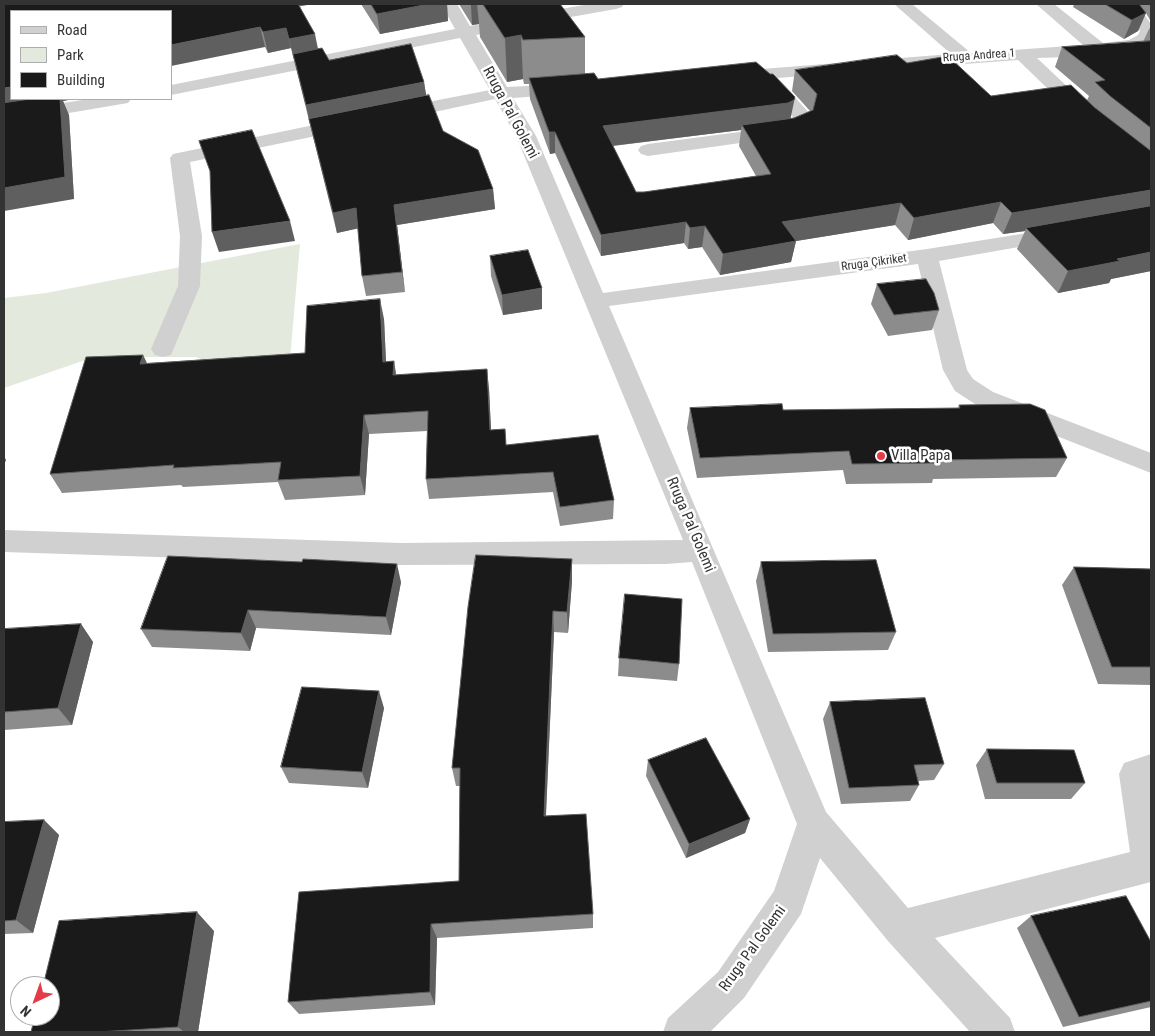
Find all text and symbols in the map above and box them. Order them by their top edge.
legend [10,10,172,100]
text: Road [57,21,87,39]
text: Park [57,46,84,64]
street label: Rruga Andrea 1 [942,46,1016,66]
street label: Rruga Pal Golemi [478,64,542,162]
text: Building [57,71,105,89]
street label: Rruga Çikriket [840,251,908,275]
place label: Villa Papa [891,447,950,465]
marker: Villa Papa [875,450,887,462]
street label: Rruga Pal Golemi [662,475,718,575]
street label: Rruga Pal Golemi [716,903,790,995]
north arrow [10,976,60,1026]
text: N [17,1003,34,1020]

